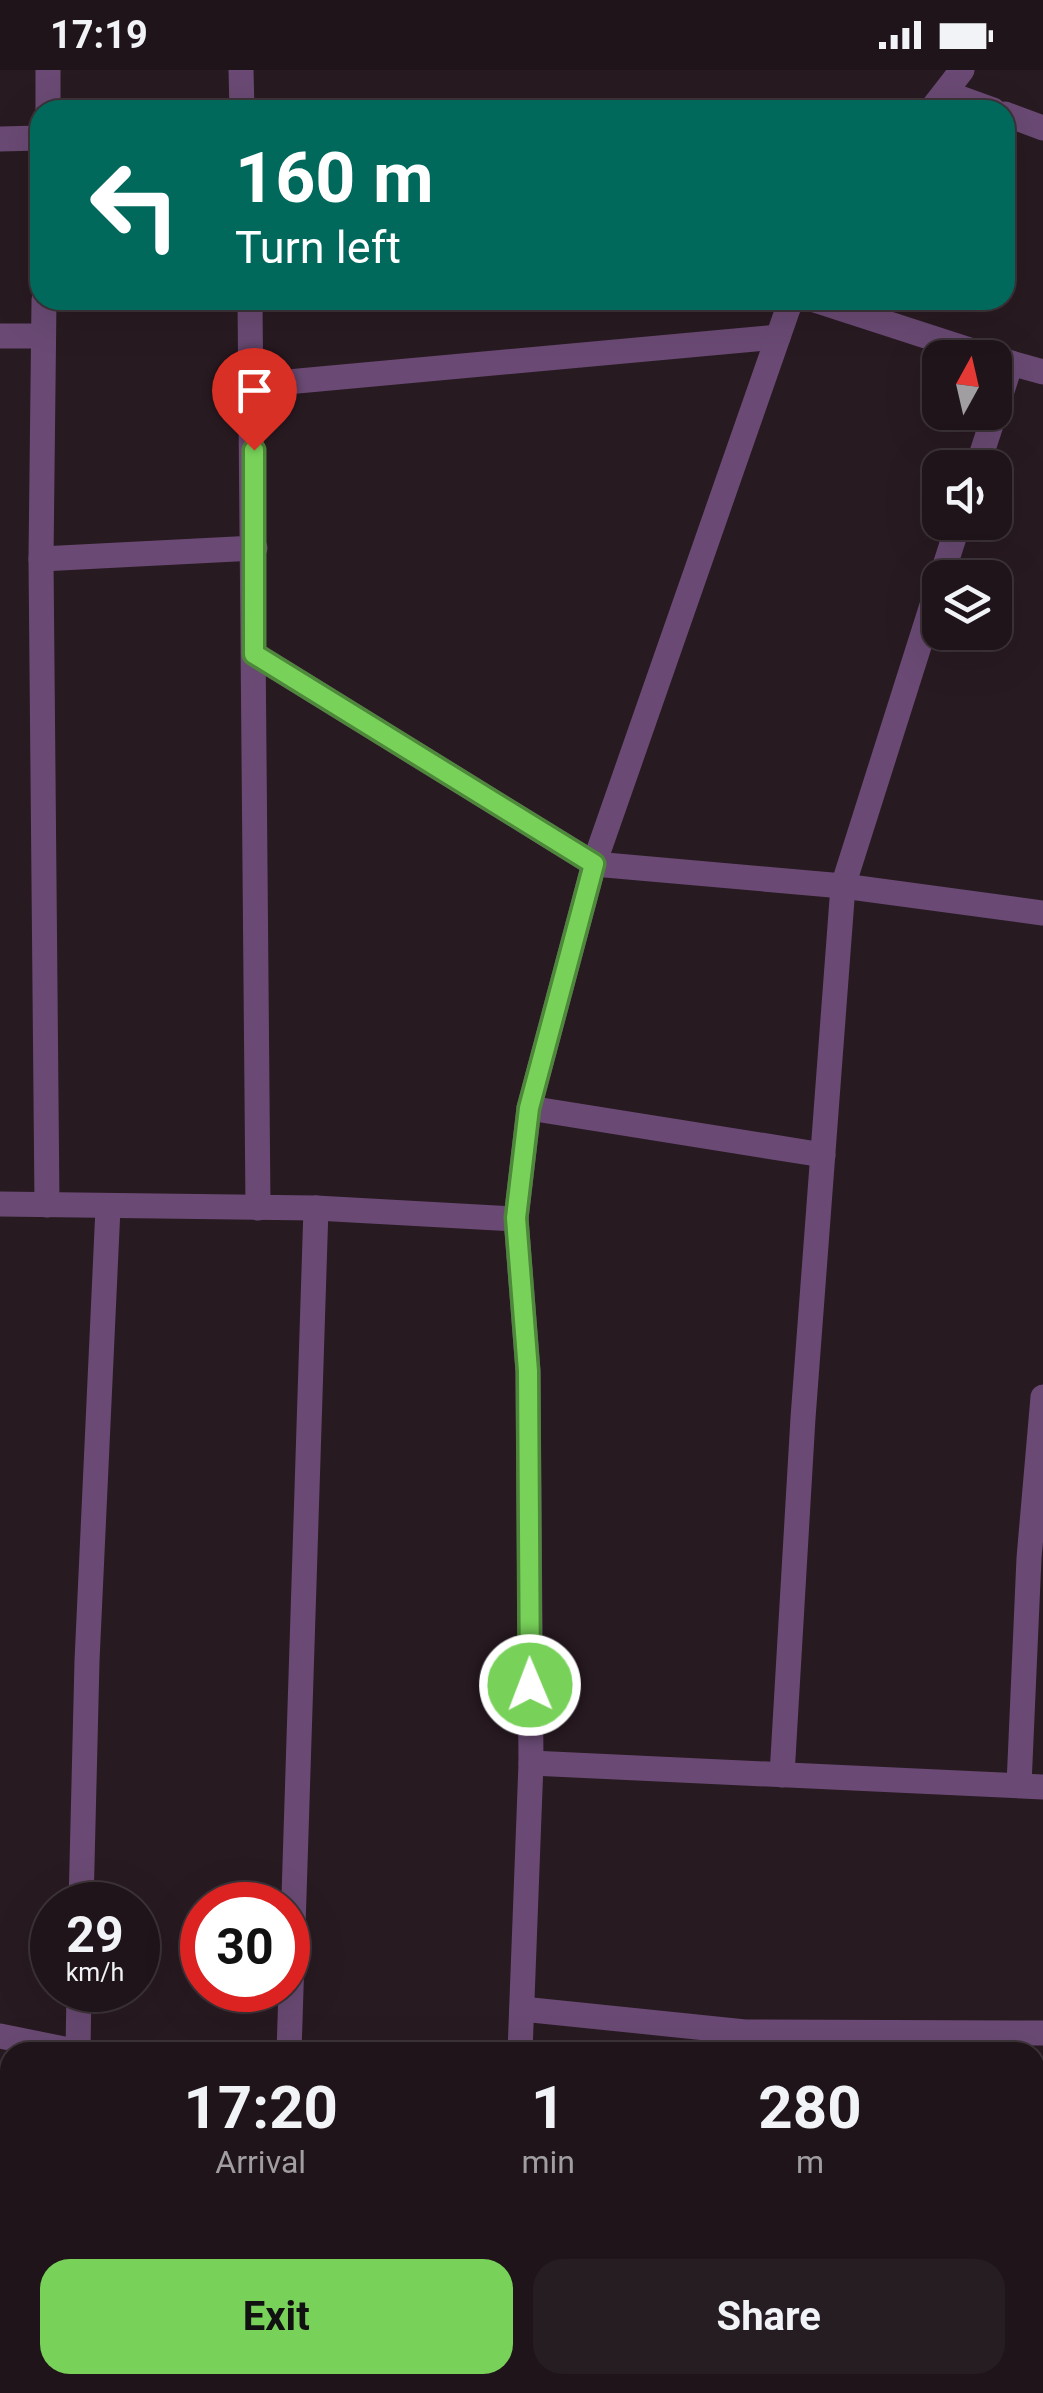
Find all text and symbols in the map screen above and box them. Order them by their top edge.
text: 17:19 [50,13,148,57]
text: 160 m [235,137,434,219]
icon: left [70,140,200,270]
text: Turn left [235,221,401,274]
north arrow [922,340,1012,430]
map controls [922,340,1012,650]
pin [212,348,297,451]
icon: arrive [227,363,282,418]
button: sound [922,450,1012,540]
button: layers [922,560,1012,650]
position arrow [478,1633,582,1737]
speed limit sign: 30 [180,1882,310,2012]
text: 29 [66,1906,124,1964]
text: km/h [66,1958,124,1987]
text: 17:20 [183,2072,338,2143]
text: 1 [531,2072,565,2143]
text: 280 [758,2072,862,2143]
text: Arrival [215,2143,306,2181]
text: min [521,2143,575,2181]
text: m [796,2143,824,2181]
button: Exit [40,2259,513,2374]
button: Share [533,2259,1005,2374]

